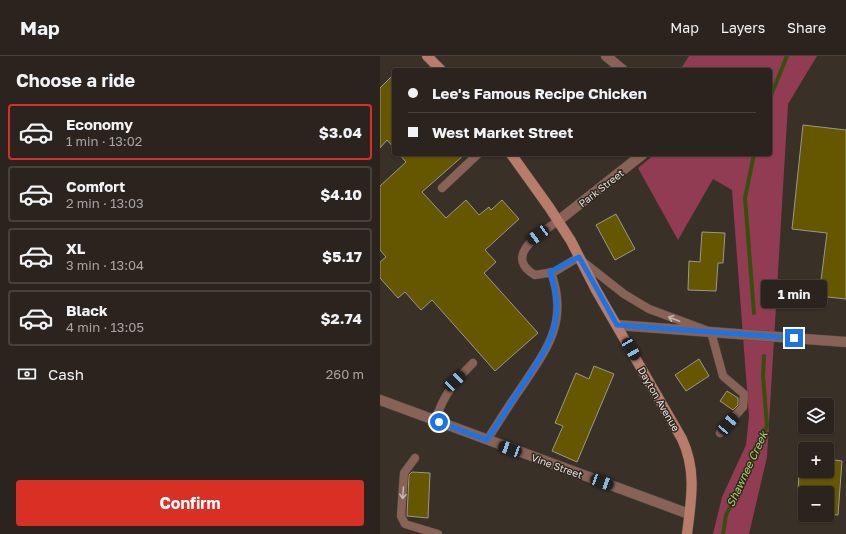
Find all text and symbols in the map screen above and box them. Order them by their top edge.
text: Map [20,16,60,39]
text: Map [670,19,699,36]
text: Layers [721,19,765,36]
text: Share [787,19,826,36]
text: Choose a ride [16,69,135,91]
text: Lee's Famous Recipe Chicken [432,84,647,102]
icon: car [18,114,54,150]
text: Economy [66,115,133,133]
text: $3.04 [319,123,362,141]
text: West Market Street [432,123,573,141]
text: 1 min · 13:02 [66,133,142,149]
street label: Park Street [576,167,626,209]
icon: car [18,176,54,212]
text: Comfort [66,177,125,195]
text: $4.10 [320,185,362,203]
text: 2 min · 13:03 [66,195,144,211]
car [525,223,551,247]
icon: car [18,238,54,274]
text: XL [66,239,85,257]
text: $5.17 [322,247,362,265]
text: 3 min · 13:04 [66,257,144,273]
callout: 1 min [761,280,827,308]
text: 1 min [778,286,810,302]
icon: car [18,300,54,336]
text: Black [66,301,108,319]
text: $2.74 [320,309,362,327]
one-way arrow [669,314,681,322]
text: 4 min · 13:05 [66,319,144,335]
route end [785,329,803,347]
car [620,336,642,362]
icon: cash [16,363,38,385]
text: Cash [48,365,84,383]
street label: Dayton Avenue [636,365,682,433]
text: 260 m [326,366,364,382]
car [442,368,468,394]
map controls [798,398,834,522]
button: layers [798,398,834,434]
car [716,411,740,437]
route start [430,413,448,431]
water label: Shawnee Creek [723,427,770,509]
car [497,439,523,459]
button: + [798,442,834,478]
street label: Vine Street [530,451,584,481]
car [589,472,615,492]
button: Confirm [16,480,364,526]
one-way arrow [399,486,406,499]
button: − [798,486,834,522]

